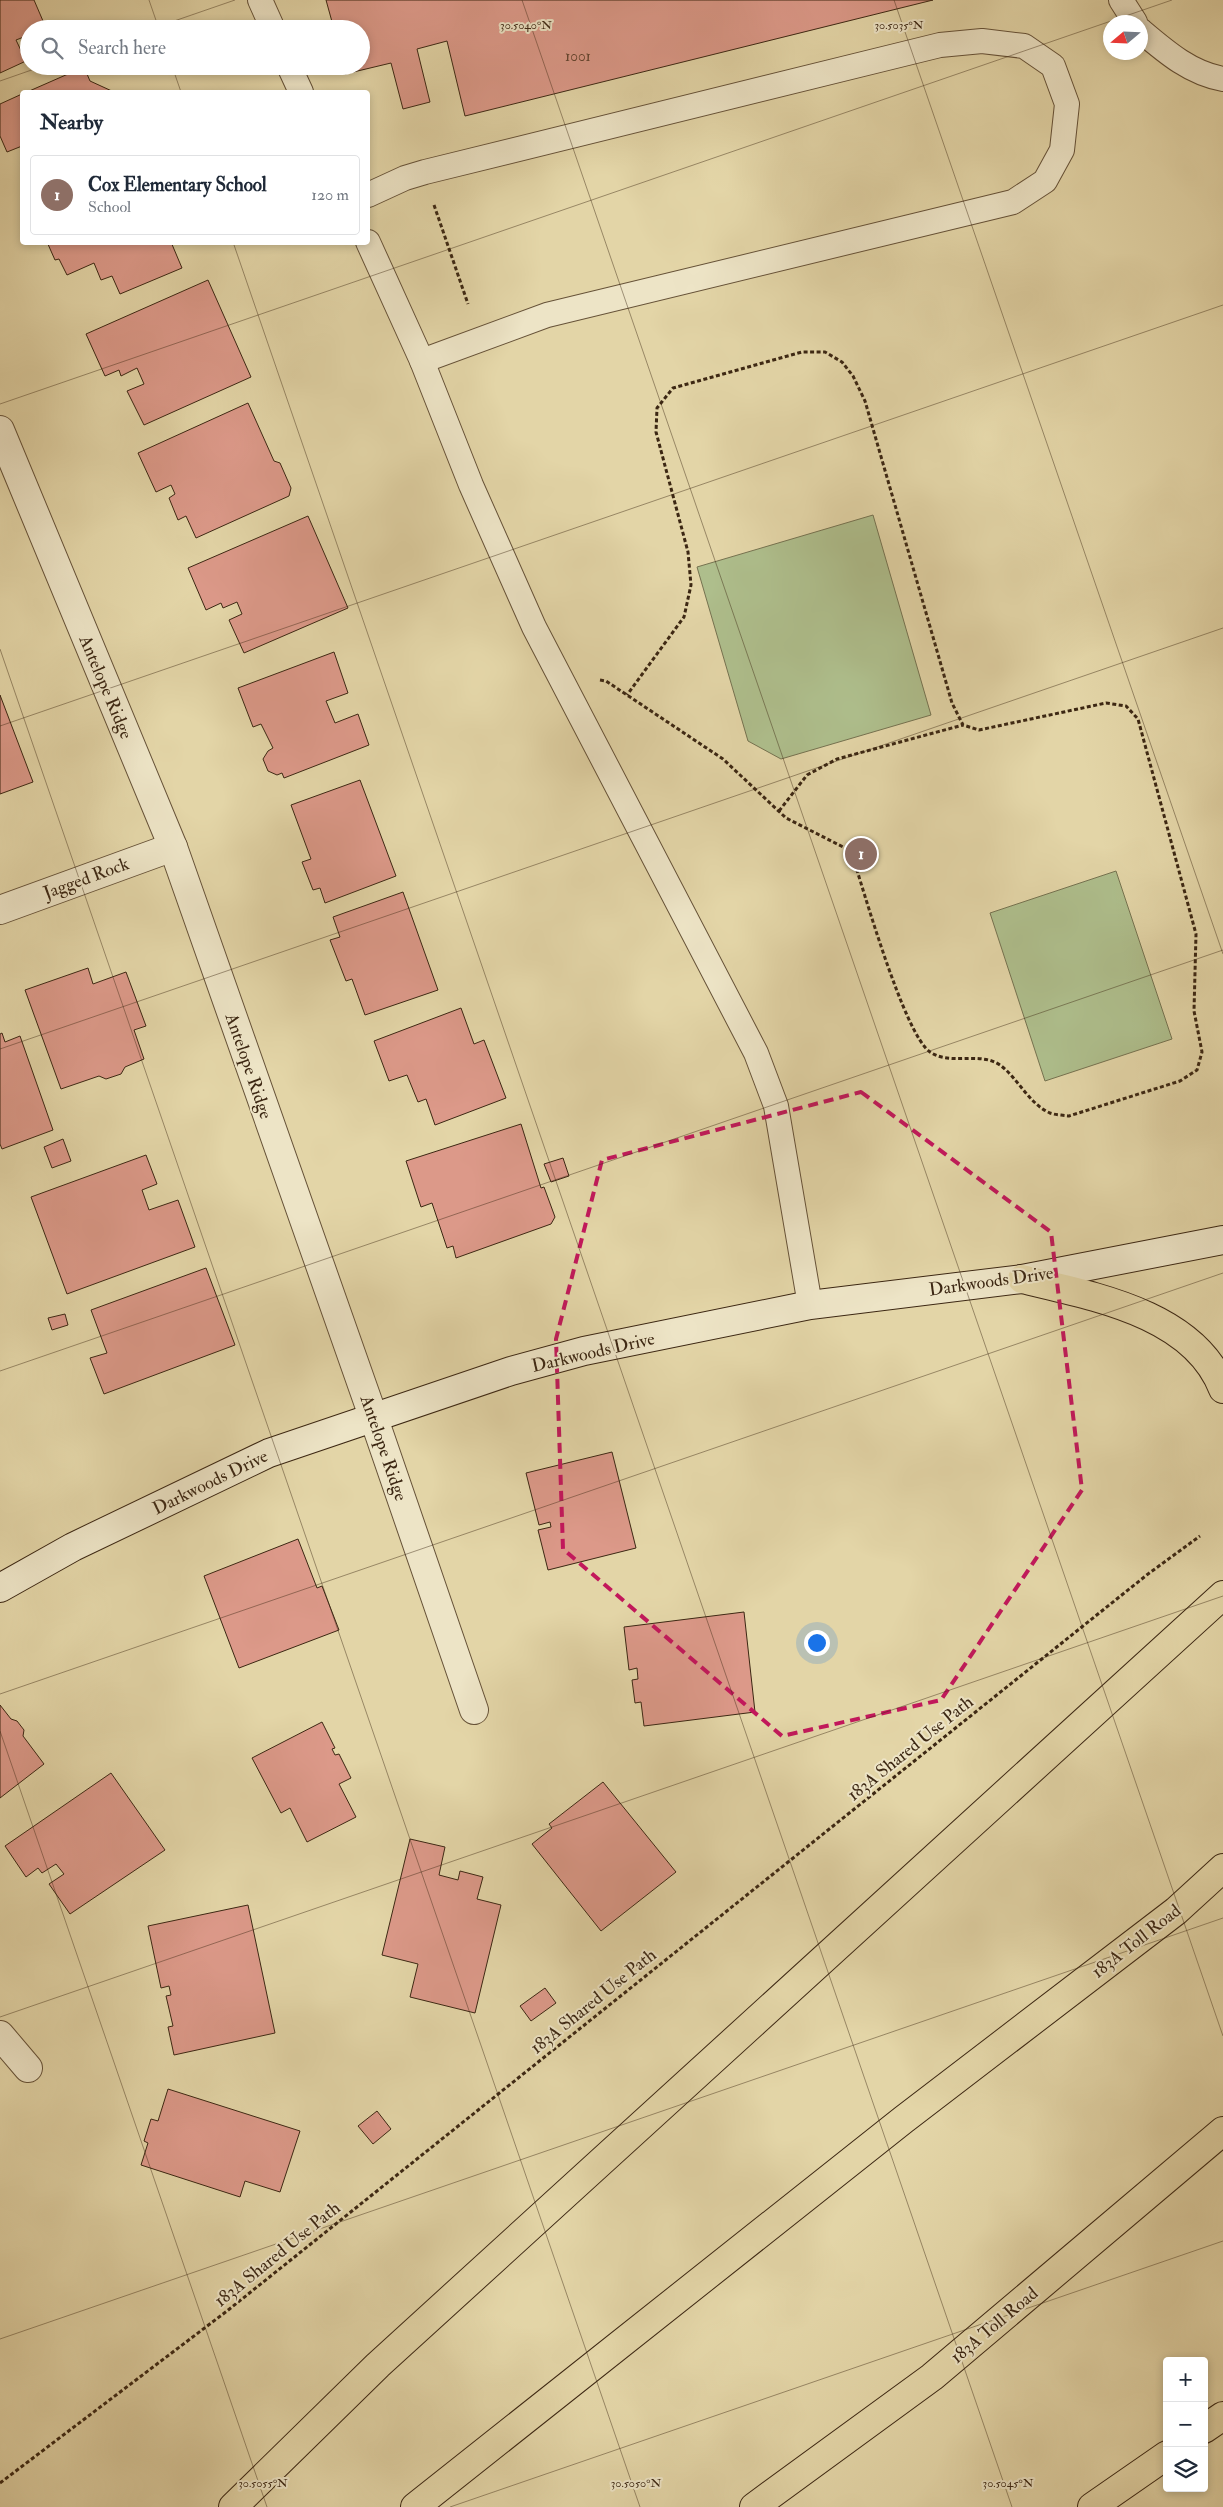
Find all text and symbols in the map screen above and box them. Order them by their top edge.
north arrow [1103,15,1148,60]
text: 30.5040°N [500,18,552,33]
text: 30.5035°N [874,18,924,33]
search box [20,20,370,75]
icon: search [38,34,66,62]
text: Search here [78,36,166,60]
house number: 1001 [565,47,591,66]
text: Nearby [40,109,103,136]
text: Cox Elementary School [88,173,267,197]
text: 1 [54,185,60,205]
text: 120 m [311,185,349,205]
text: School [88,197,131,217]
street label: Antelope Ridge [73,631,138,743]
pin: 1 [845,835,877,873]
street label: Jagged Rock [39,852,132,905]
street label: Antelope Ridge [219,1009,278,1123]
street label: Darkwoods Drive [927,1261,1055,1302]
street label: Darkwoods Drive [529,1327,657,1378]
street label: Antelope Ridge [354,1391,413,1505]
street label: Darkwoods Drive [149,1444,272,1520]
your location [804,1630,830,1656]
street label: 183A Shared Use Path [843,1690,978,1806]
street label: 183A Toll Road [1087,1899,1186,1983]
street label: 183A Shared Use Path [526,1943,661,2059]
street label: 183A Shared Use Path [210,2196,345,2312]
street label: 183A Toll Road [946,2282,1043,2369]
map controls [1163,2357,1208,2492]
button: + [1163,2357,1208,2402]
button: − [1163,2402,1208,2447]
button: layers [1163,2447,1208,2492]
text: 30.5055°N [238,2476,288,2491]
text: 30.5050°N [611,2476,662,2491]
text: 30.5045°N [983,2476,1034,2491]

